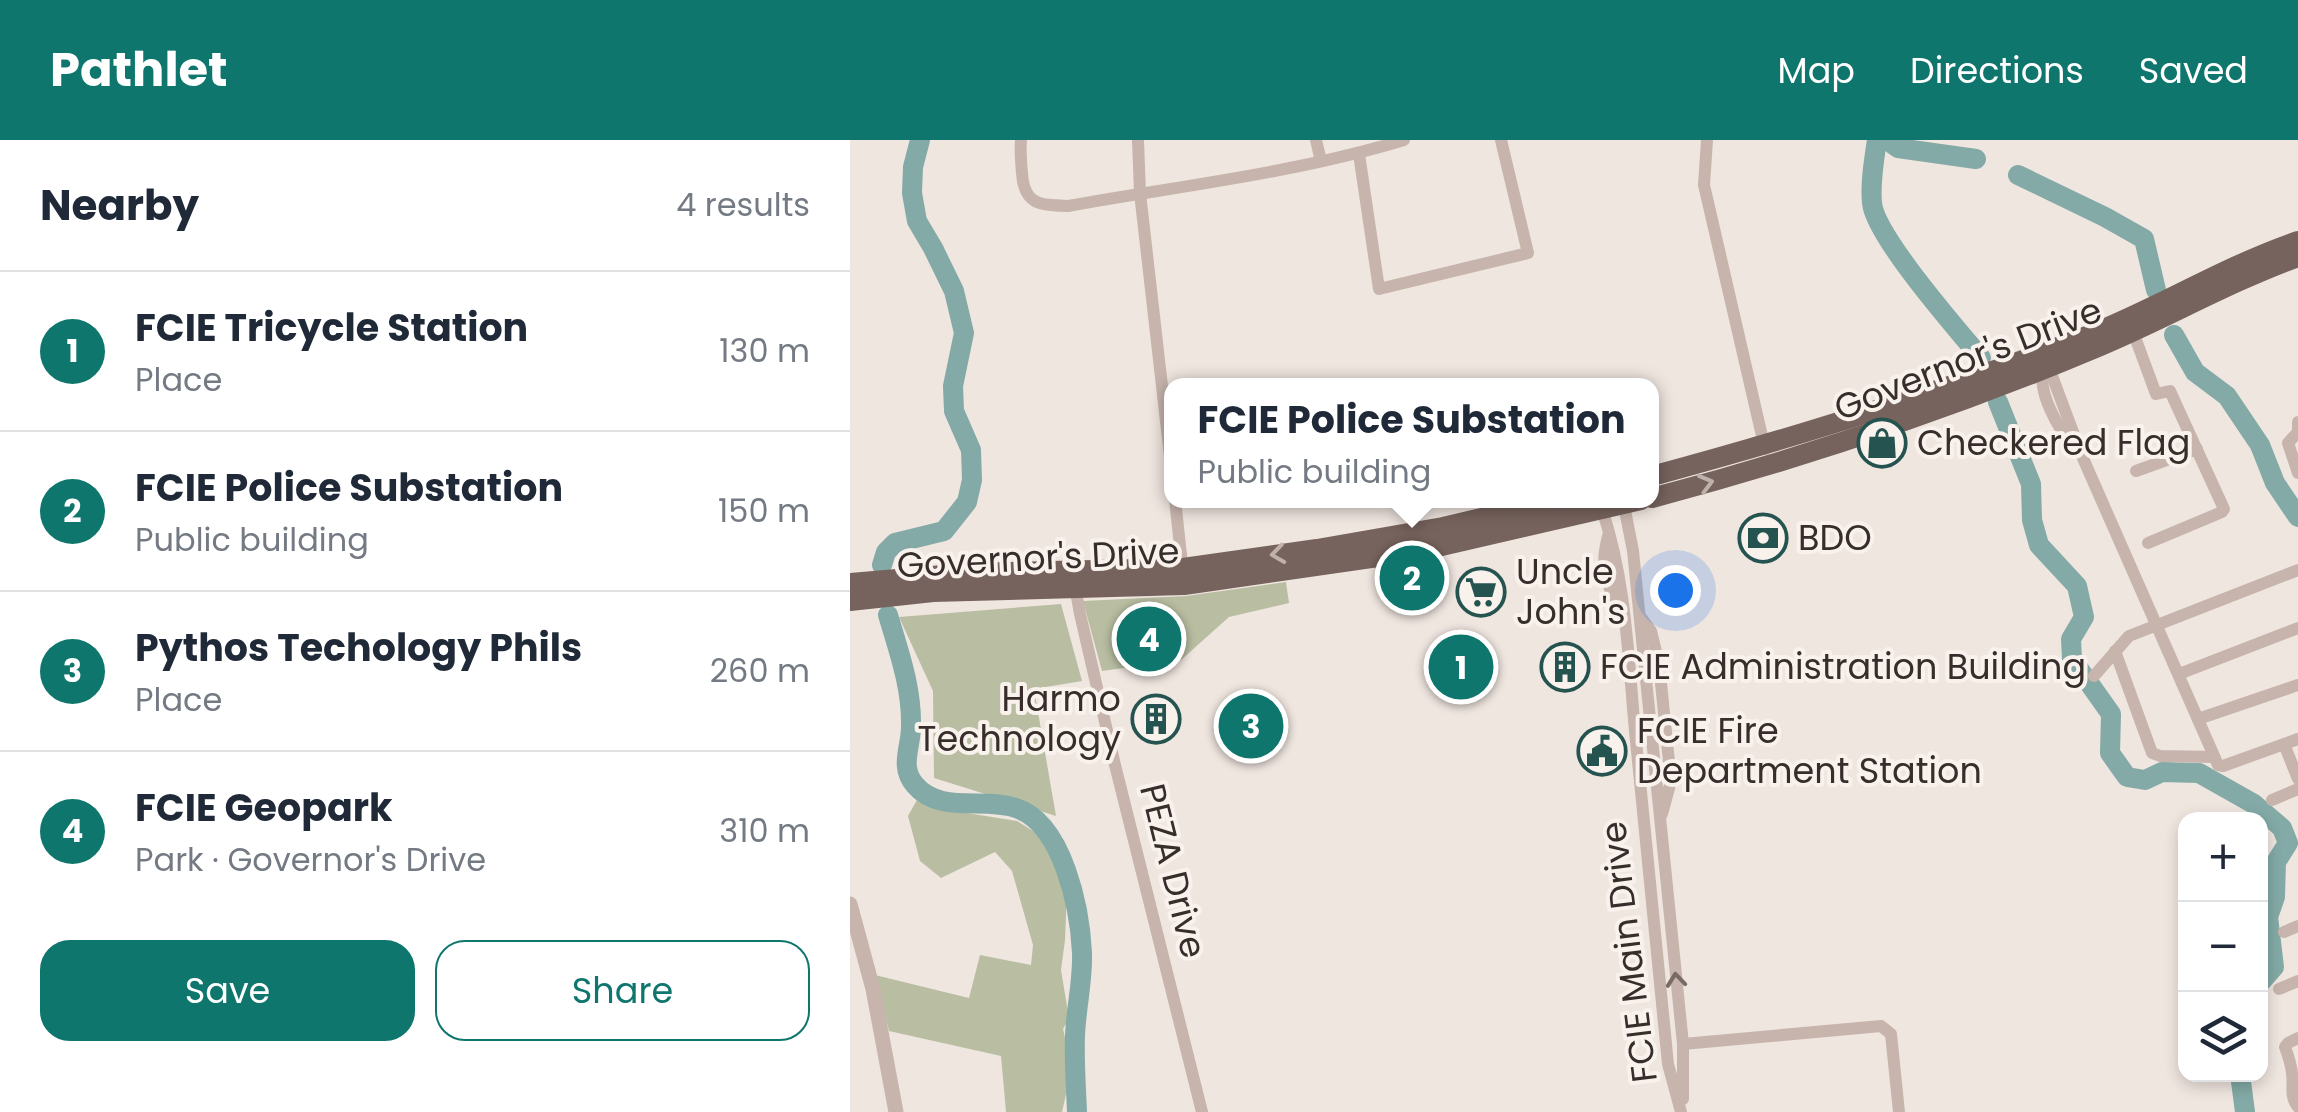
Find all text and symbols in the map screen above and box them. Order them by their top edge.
text: Pathlet [50,36,228,103]
text: Map [1778,46,1855,95]
text: Directions [1910,46,2084,95]
text: Saved [2139,46,2248,95]
text: Nearby [40,176,199,235]
text: 4 results [676,182,810,227]
street label: Governor's Drive [1827,285,2109,432]
text: FCIE Tricycle Station [135,301,528,354]
text: 1 [66,328,79,373]
text: 130 m [719,328,810,373]
text: Place [135,357,222,402]
popup [1164,378,1659,508]
text: FCIE Police Substation [1197,393,1626,446]
shop icon: Checkered Flag [1856,417,1908,469]
place label: Checkered Flag [1917,418,2190,467]
text: Public building [1197,449,1431,494]
text: FCIE Police Substation [135,461,563,514]
one-way arrow [1697,474,1714,495]
text: 2 [63,488,82,533]
text: 150 m [718,488,810,533]
bank icon: BDO [1737,512,1789,564]
place label: BDO [1798,513,1872,562]
text: Public building [135,517,369,562]
street label: Governor's Drive [895,526,1180,589]
pin: 2 [1380,540,1444,616]
one-way arrow [1270,543,1287,564]
place label: Uncle John's [1516,547,1626,636]
your location [1650,565,1701,616]
supermarket icon: Uncle John's [1455,566,1507,618]
pin: 4 [1116,602,1182,676]
text: Pythos Techology Phils [135,621,582,674]
pin: 1 [1428,630,1494,704]
building icon: FCIE Administration Building [1539,641,1591,693]
place label: FCIE Administration Building [1600,642,2086,691]
text: 3 [63,648,82,693]
text: 260 m [710,648,810,693]
place label: Harmo Technology [918,674,1121,763]
text: Place [135,677,222,722]
pin: 3 [1218,688,1284,764]
building icon: Harmo Technology [1130,693,1182,745]
place label: FCIE Fire Department Station [1637,706,1982,795]
public building icon: FCIE Fire Department Station [1576,725,1628,777]
street label: PEZA Drive [1128,779,1219,963]
text: FCIE Geopark [135,781,393,834]
text: 4 [62,808,83,853]
text: 310 m [719,808,810,853]
map controls [2178,812,2268,1082]
button: + [2178,812,2268,902]
street label: FCIE Main Drive [1588,819,1669,1085]
text: Park · Governor's Drive [135,837,486,882]
button: − [2178,902,2268,992]
button: Save [40,940,415,1041]
button: Share [435,940,810,1041]
one-way arrow [1666,971,1688,987]
button: layers [2178,992,2268,1082]

